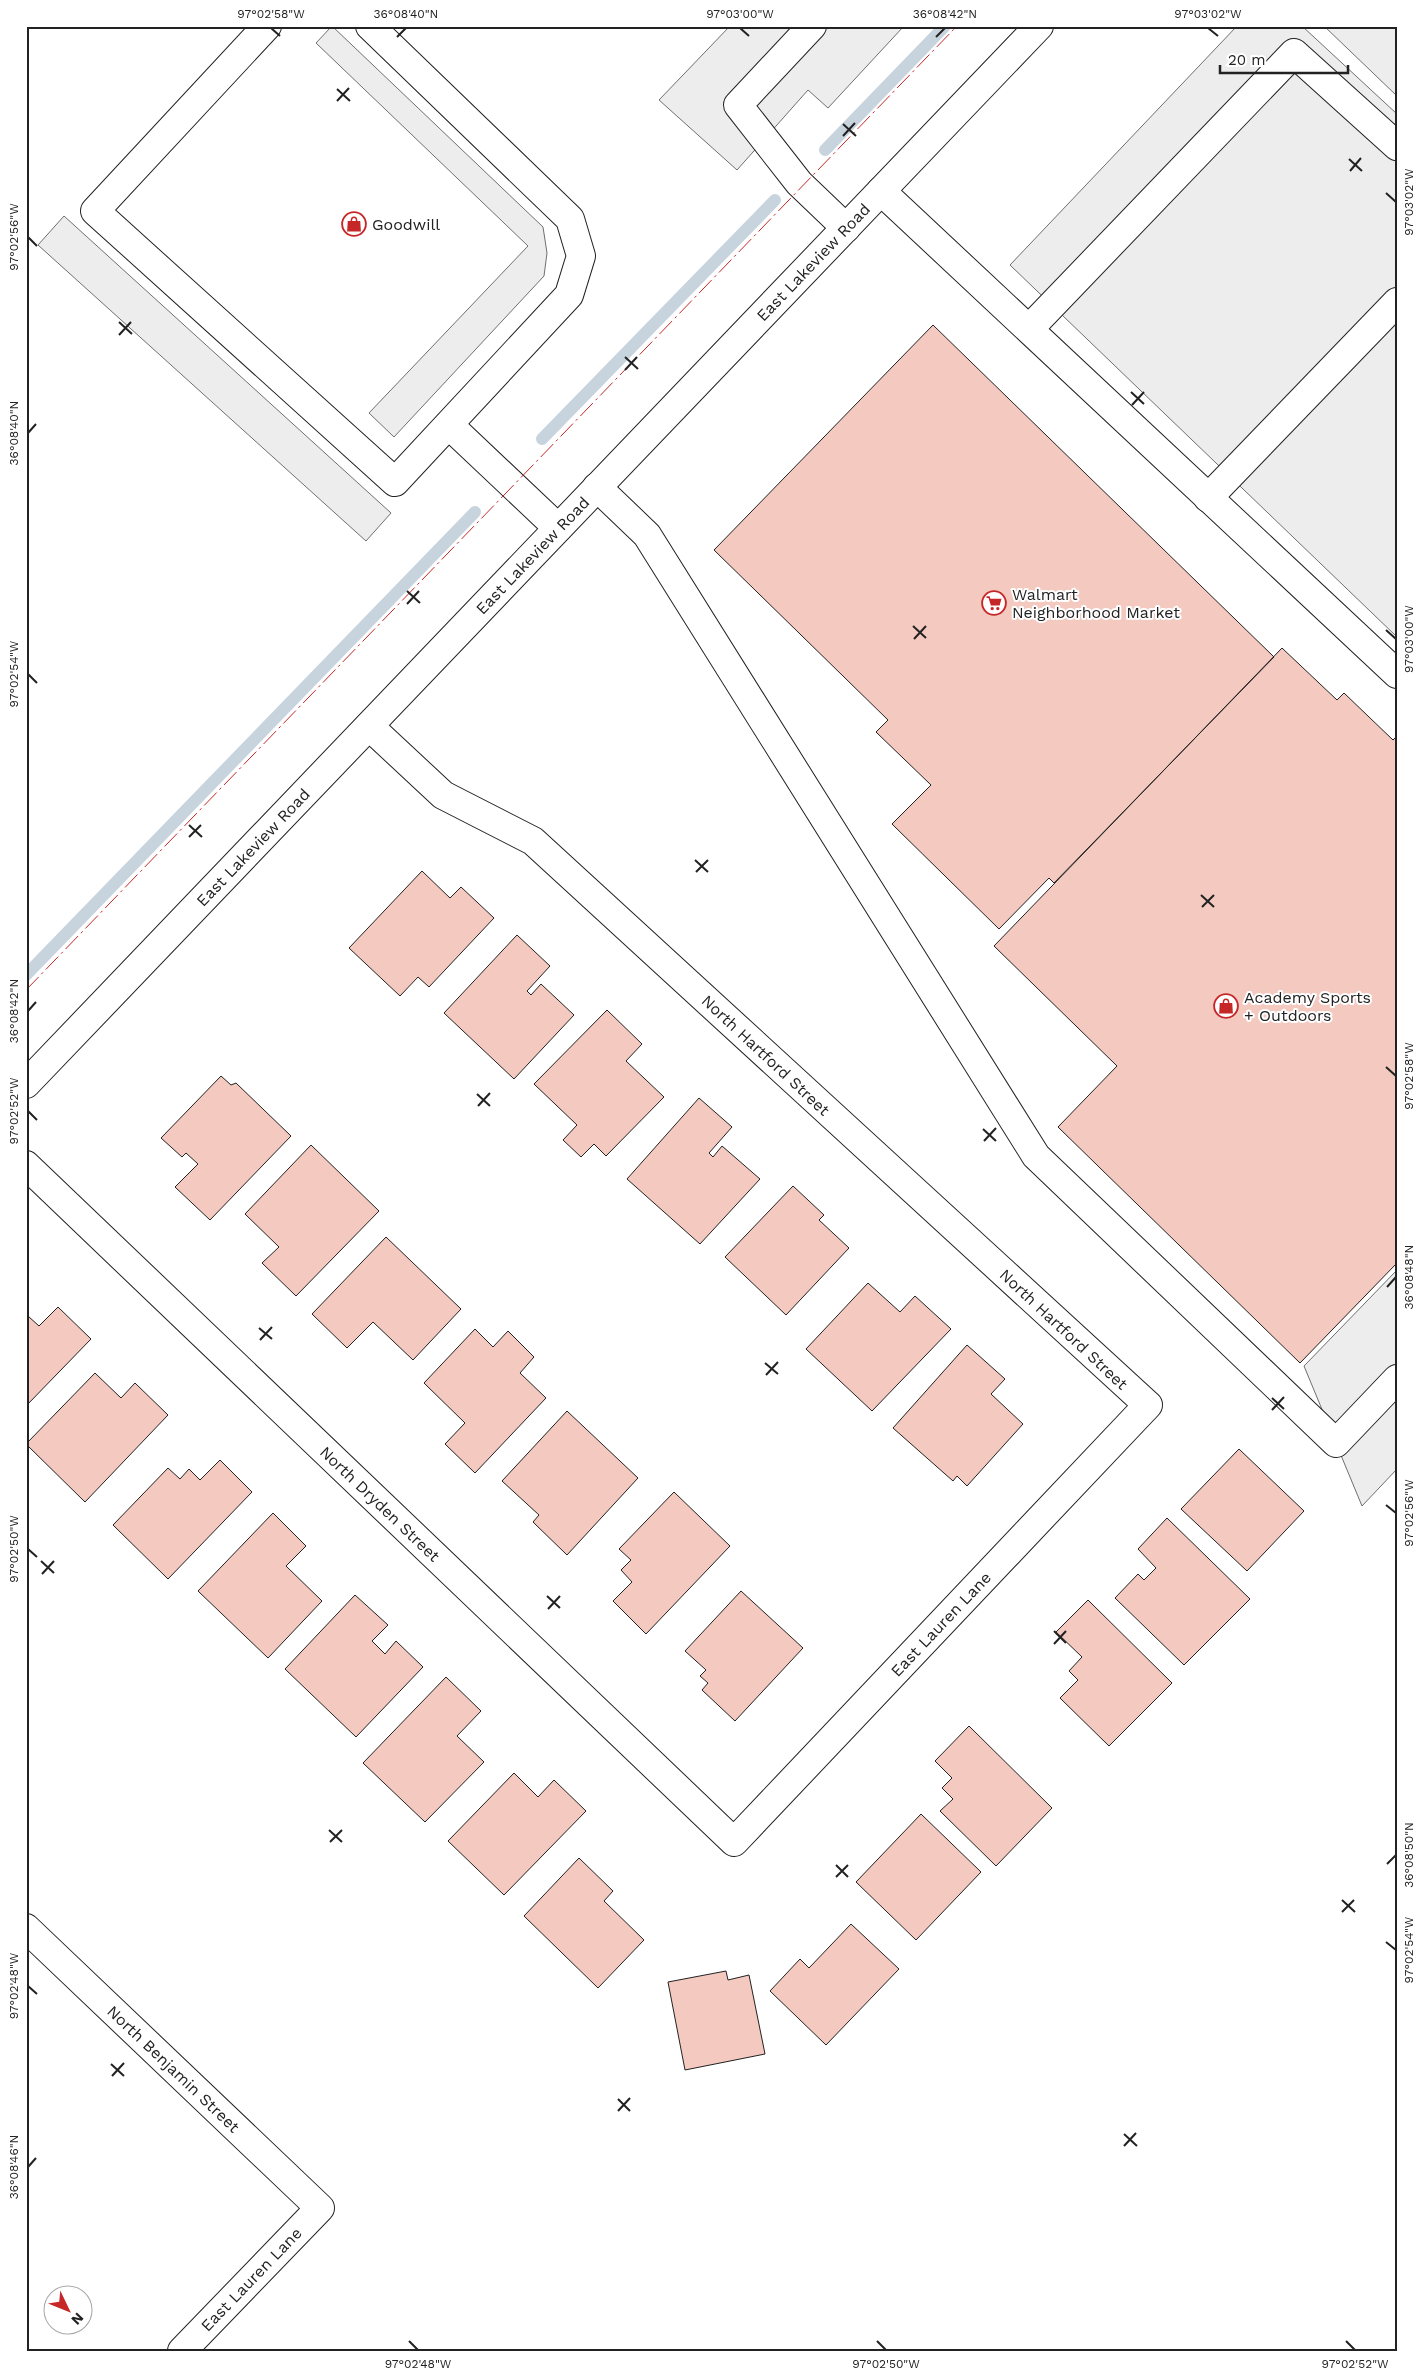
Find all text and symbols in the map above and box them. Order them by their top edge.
text: 97°02'58"W [237,7,305,21]
text: 36°08'40"N [374,7,438,21]
text: 97°03'00"W [706,7,774,21]
text: 36°08'42"N [913,7,977,21]
text: 97°03'02"W [1174,7,1242,21]
scale bar [1220,42,1348,74]
text: 20 m [1228,51,1266,69]
text: 97°03'02"W [1402,168,1416,236]
street label: East Lakeview Road [753,200,874,325]
text: 97°02'56"W [7,203,21,271]
shop icon: Goodwill [341,211,367,237]
place label: Goodwill [372,215,440,234]
text: 36°08'40"N [7,401,21,465]
street label: East Lakeview Road [472,493,593,618]
place label: Walmart Neighborhood Market [1012,585,1180,622]
supermarket icon: Walmart Neighborhood Market [981,590,1007,616]
text: 97°03'00"W [1402,605,1416,673]
text: 97°02'54"W [7,640,21,707]
street label: East Lakeview Road [193,785,314,910]
text: 36°08'42"N [7,979,21,1043]
place label: Academy Sports + Outdoors [1244,988,1371,1025]
street label: North Hartford Street [698,991,834,1120]
shop icon: Academy Sports + Outdoors [1213,993,1239,1019]
text: 97°02'58"W [1402,1042,1416,1110]
text: 97°02'52"W [7,1077,21,1145]
text: 36°08'48"N [1402,1245,1416,1309]
street label: North Hartford Street [996,1265,1132,1394]
street label: North Dryden Street [316,1442,444,1566]
text: 97°02'56"W [1402,1479,1416,1547]
text: 97°02'50"W [7,1515,21,1583]
street label: East Lauren Lane [887,1568,995,1681]
text: 36°08'50"N [1402,1822,1416,1888]
text: 97°02'54"W [1402,1916,1416,1983]
text: 97°02'48"W [7,1952,21,2019]
street label: North Benjamin Street [103,2002,244,2137]
text: 36°08'46"N [7,2135,21,2199]
street label: East Lauren Lane [197,2223,306,2335]
north arrow [42,2284,92,2334]
text: N [68,2310,87,2328]
text: 97°02'48"W [385,2357,452,2371]
text: 97°02'50"W [852,2357,920,2371]
text: 97°02'52"W [1321,2357,1389,2371]

